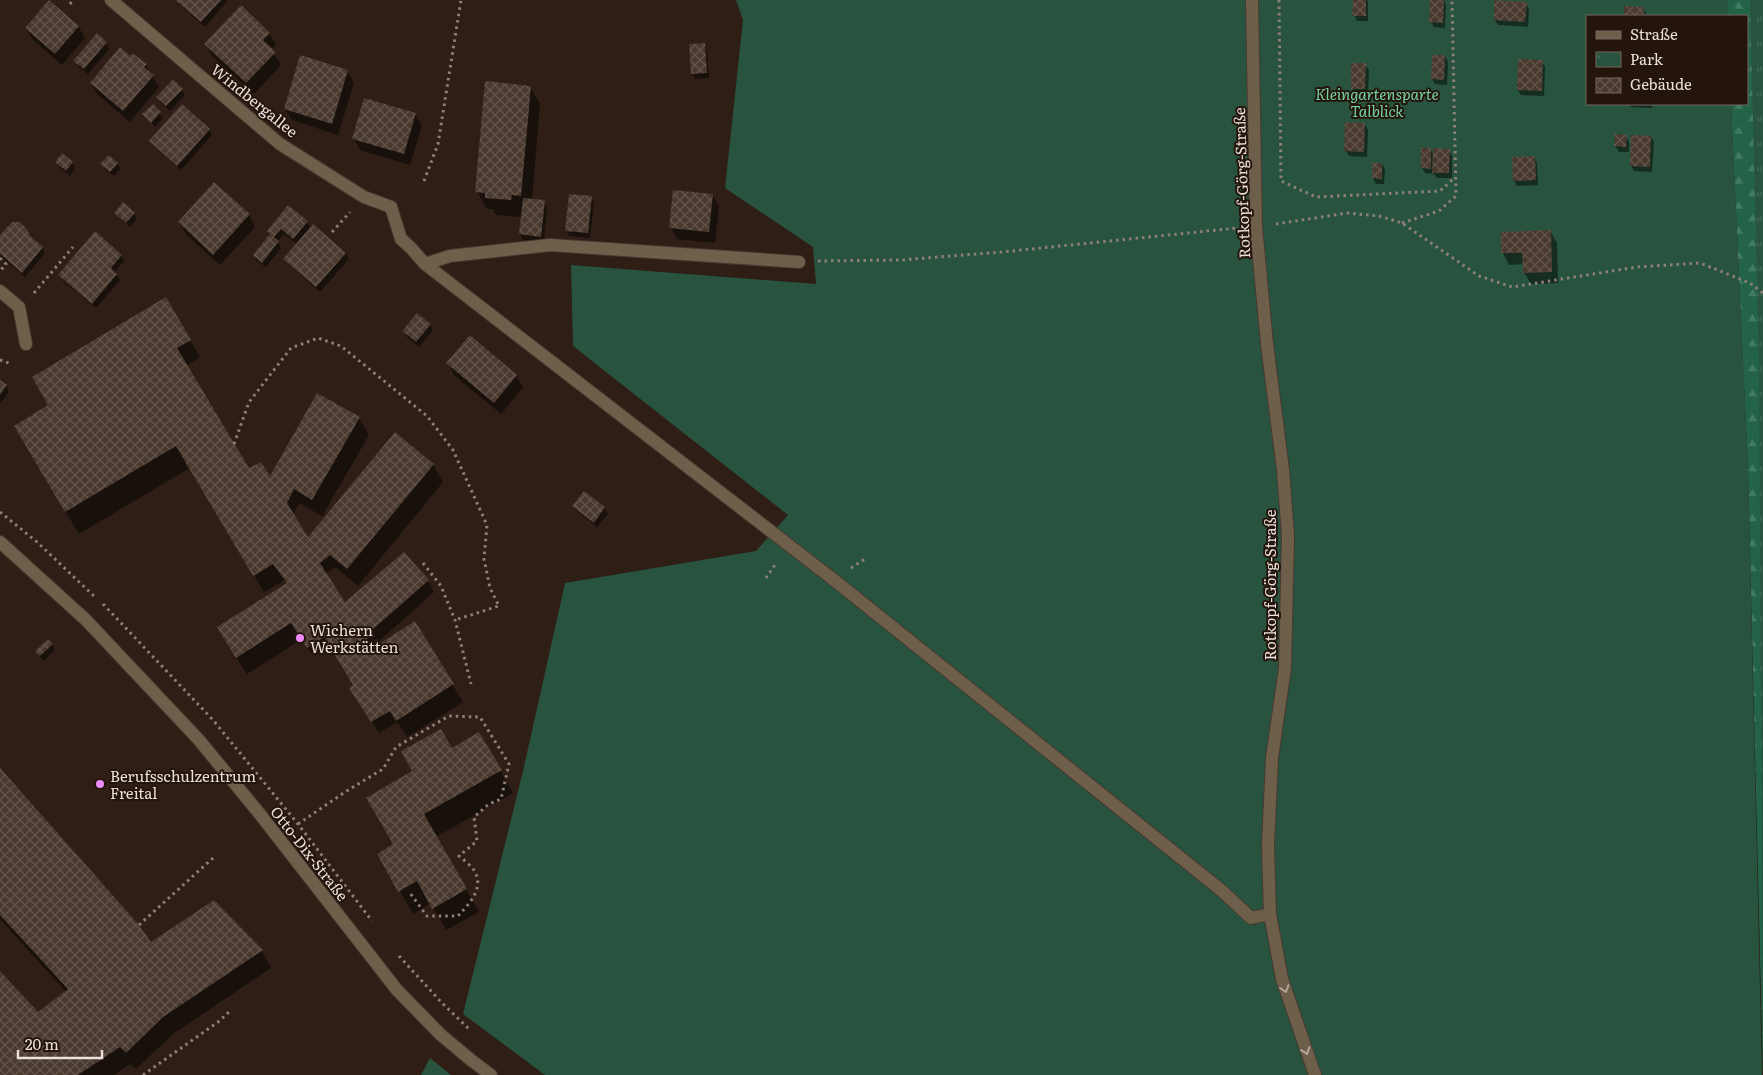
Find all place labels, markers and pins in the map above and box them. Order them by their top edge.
place label: Wichern Werkstätten [310,618,398,658]
marker: Wichern Werkstätten [294,632,306,644]
place label: Berufsschulzentrum Freital [110,764,257,804]
marker: Berufsschulzentrum Freital [94,778,106,790]

